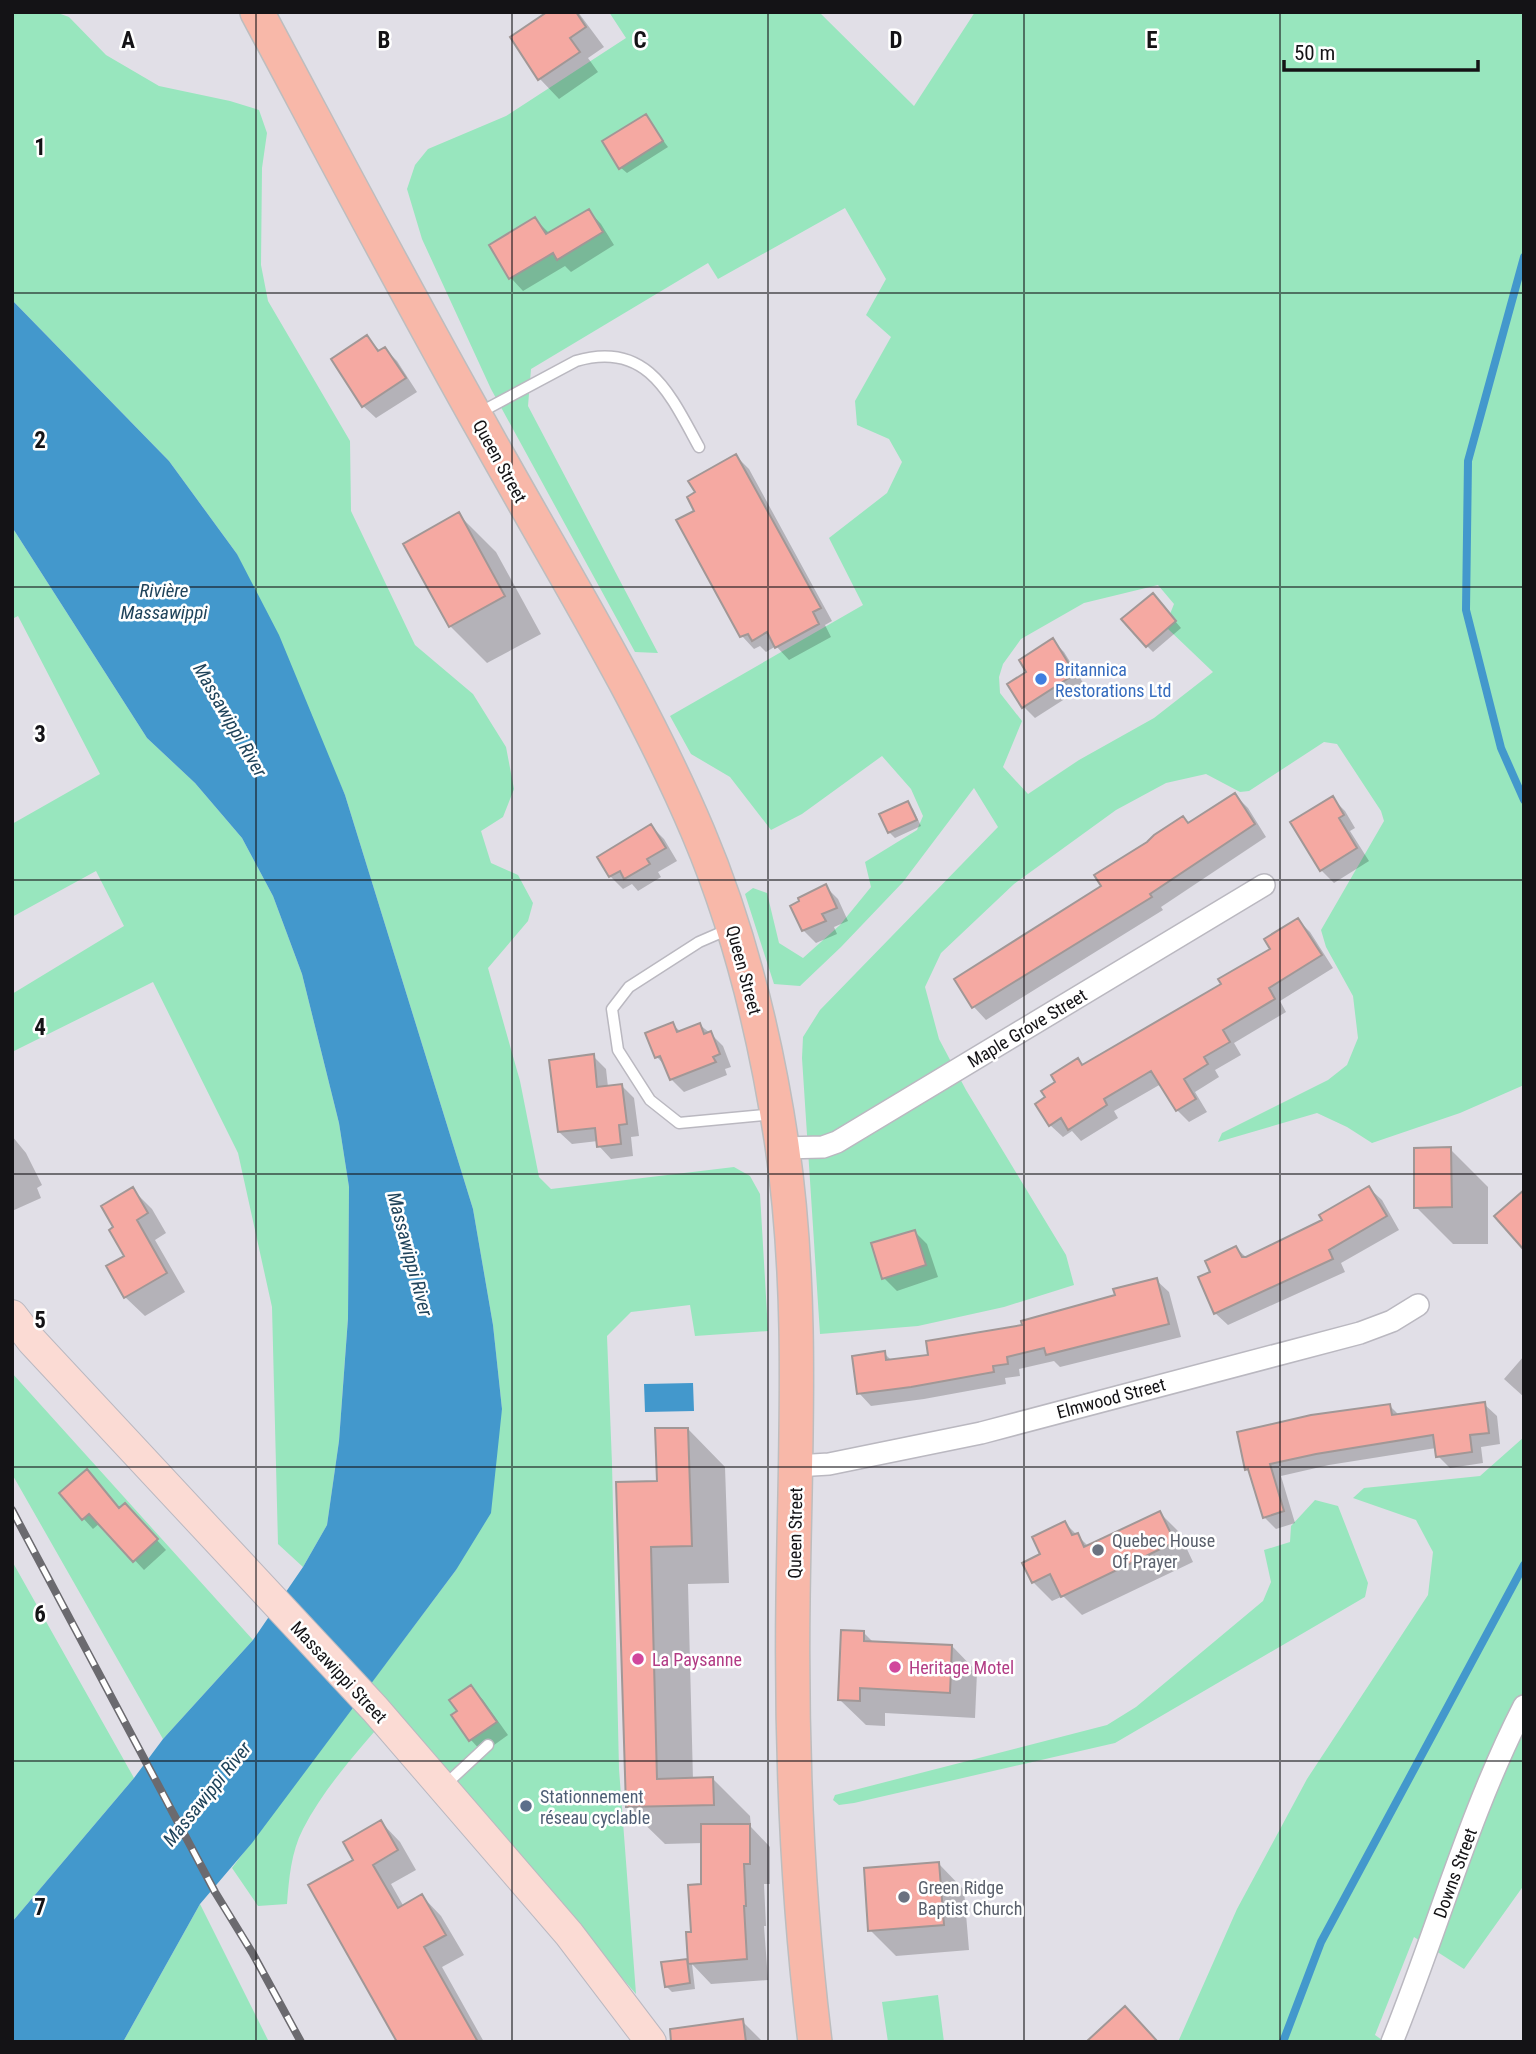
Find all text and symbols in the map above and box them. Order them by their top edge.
text: A [121,27,135,54]
text: B [378,27,390,54]
text: C [633,27,647,54]
text: D [890,27,903,54]
text: E [1146,27,1158,54]
scale bar [1284,28,1478,72]
text: 50 m [1294,41,1335,65]
text: 1 [34,134,46,161]
street label: Queen Street [469,416,531,506]
text: 2 [34,427,46,454]
water label: Rivière Massawippi [120,579,208,624]
water label: Massawippi River [188,659,272,781]
place label: Britannica Restorations Ltd [1055,659,1172,701]
marker: Britannica Restorations Ltd [1033,671,1049,687]
text: 3 [34,721,46,748]
street label: Queen Street [722,923,766,1017]
street label: Maple Grove Street [964,984,1090,1072]
text: 4 [34,1014,46,1041]
water label: Massawippi River [382,1190,438,1319]
text: 5 [34,1307,46,1334]
street label: Elmwood Street [1054,1373,1168,1423]
street label: Queen Street [784,1487,806,1579]
place label: Quebec House Of Prayer [1112,1530,1215,1572]
marker: Quebec House Of Prayer [1090,1542,1106,1558]
text: 6 [34,1601,46,1628]
street label: Massawippi Street [287,1617,391,1727]
place label: La Paysanne [652,1649,742,1670]
marker: La Paysanne [630,1651,646,1667]
place label: Heritage Motel [909,1657,1014,1678]
marker: Heritage Motel [887,1659,903,1675]
water label: Massawippi River [158,1737,256,1851]
place label: Stationnement réseau cyclable [540,1786,650,1828]
marker: Stationnement réseau cyclable [518,1798,534,1814]
street label: Downs Street [1429,1825,1481,1921]
place label: Green Ridge Baptist Church [918,1877,1022,1919]
marker: Green Ridge Baptist Church [896,1889,912,1905]
text: 7 [34,1894,46,1921]

